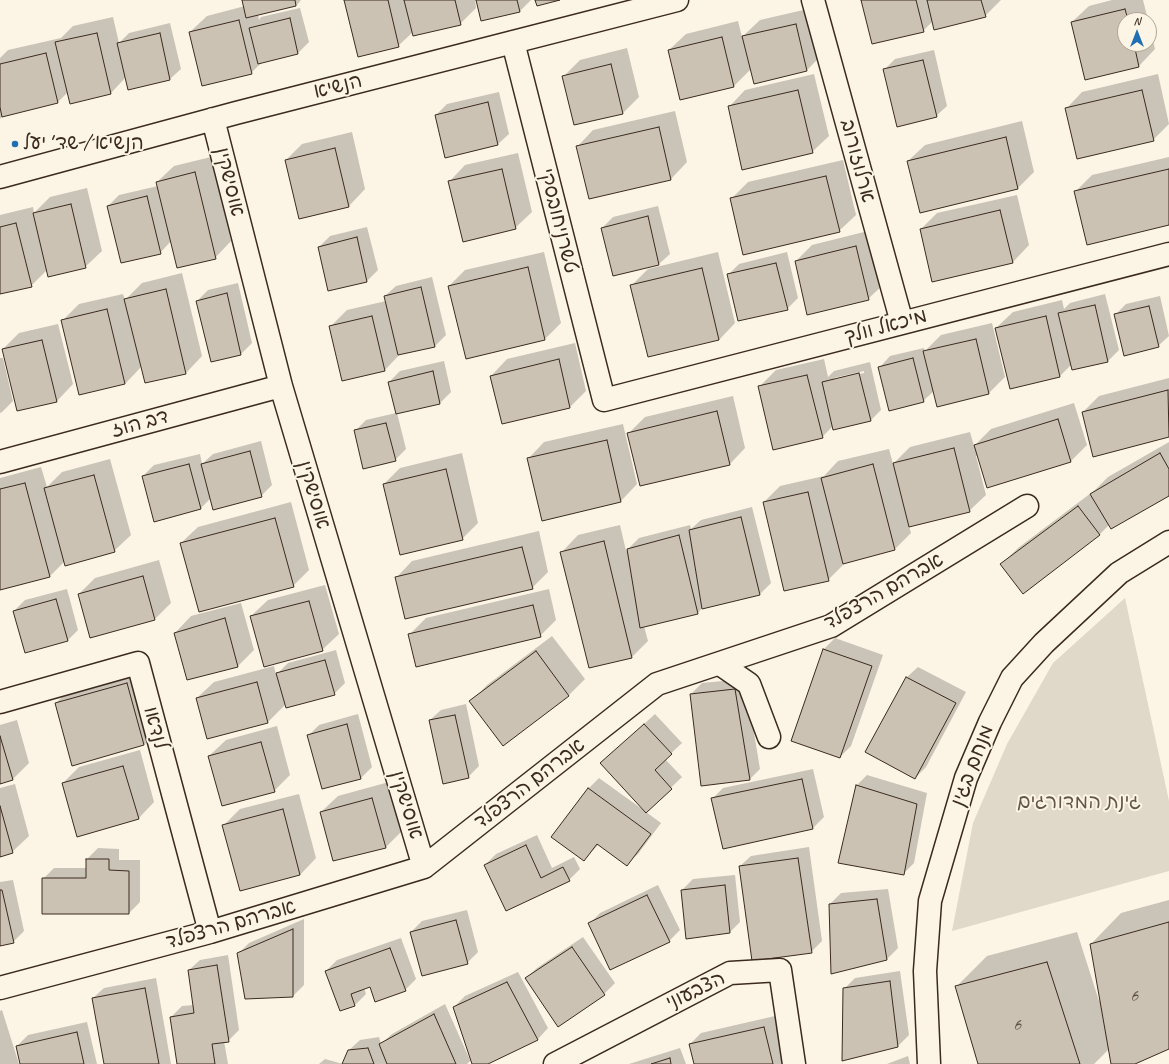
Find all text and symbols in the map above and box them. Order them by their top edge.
north arrow [1117,12,1157,52]
text: N [1134,14,1140,28]
street label: הנשיא [311,69,365,105]
street label: ארלוזורוב [834,117,880,205]
place label: הנשיא / שד׳ יעל [23,132,144,156]
marker: הנשיא / שד׳ יעל [10,139,20,149]
street label: אוסישקין [209,145,249,219]
street label: טשרניחובסקי [533,166,583,276]
street label: מיכאל וולך [842,304,930,350]
street label: דב הוז [109,405,171,443]
street label: אוסישקין [291,458,335,532]
street label: אברהם הרצפלד [820,548,948,636]
street label: לנדאו [138,704,172,752]
street label: מנחם בגין [946,722,1000,810]
street label: אברהם הרצפלד [470,733,590,835]
street label: אוסישקין [384,768,428,842]
park label: גינת המדורגים [1017,791,1141,815]
street label: אברהם הרצפלד [163,895,299,955]
street label: הצבעוני [662,966,730,1016]
house number: 6 [1130,985,1138,1007]
house number: 6 [1013,1014,1021,1036]

